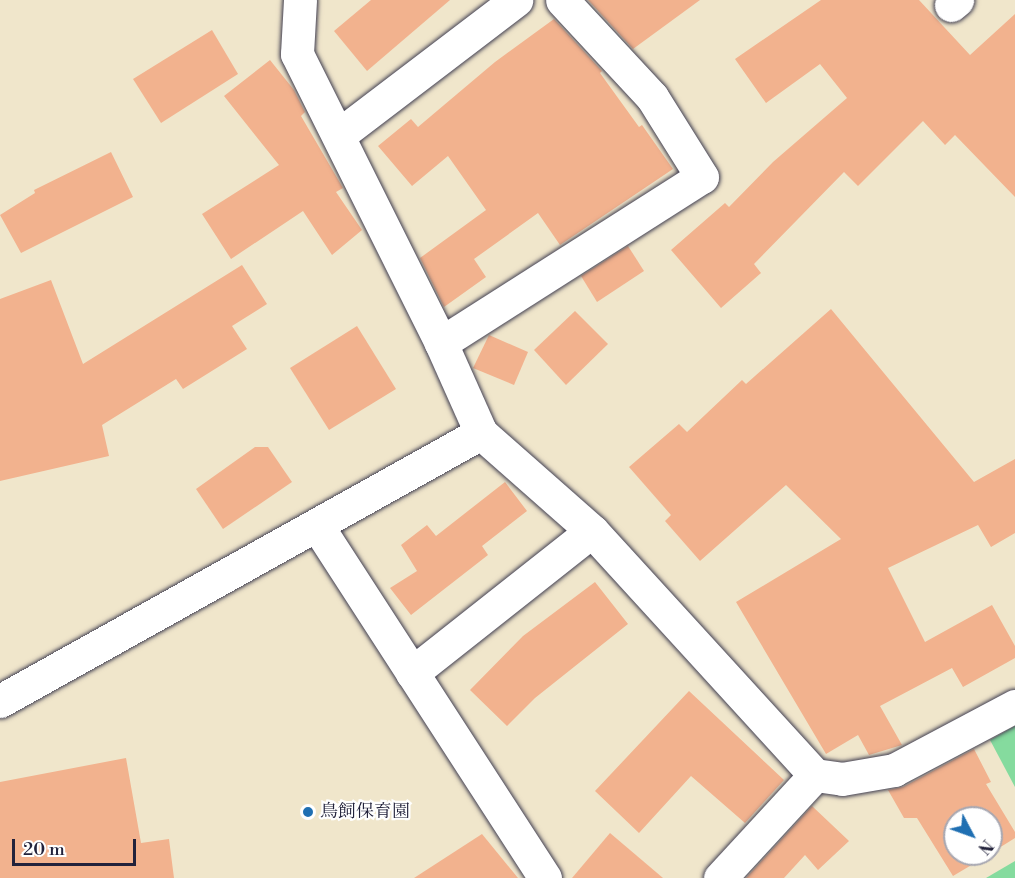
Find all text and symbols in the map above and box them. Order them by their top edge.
place label: 鳥飼保育園 [320,801,410,823]
marker: 鳥飼保育園 [301,805,315,819]
north arrow [943,806,1003,866]
scale bar [15,827,140,865]
text: N [973,835,997,858]
text: 20 m [23,838,65,861]

